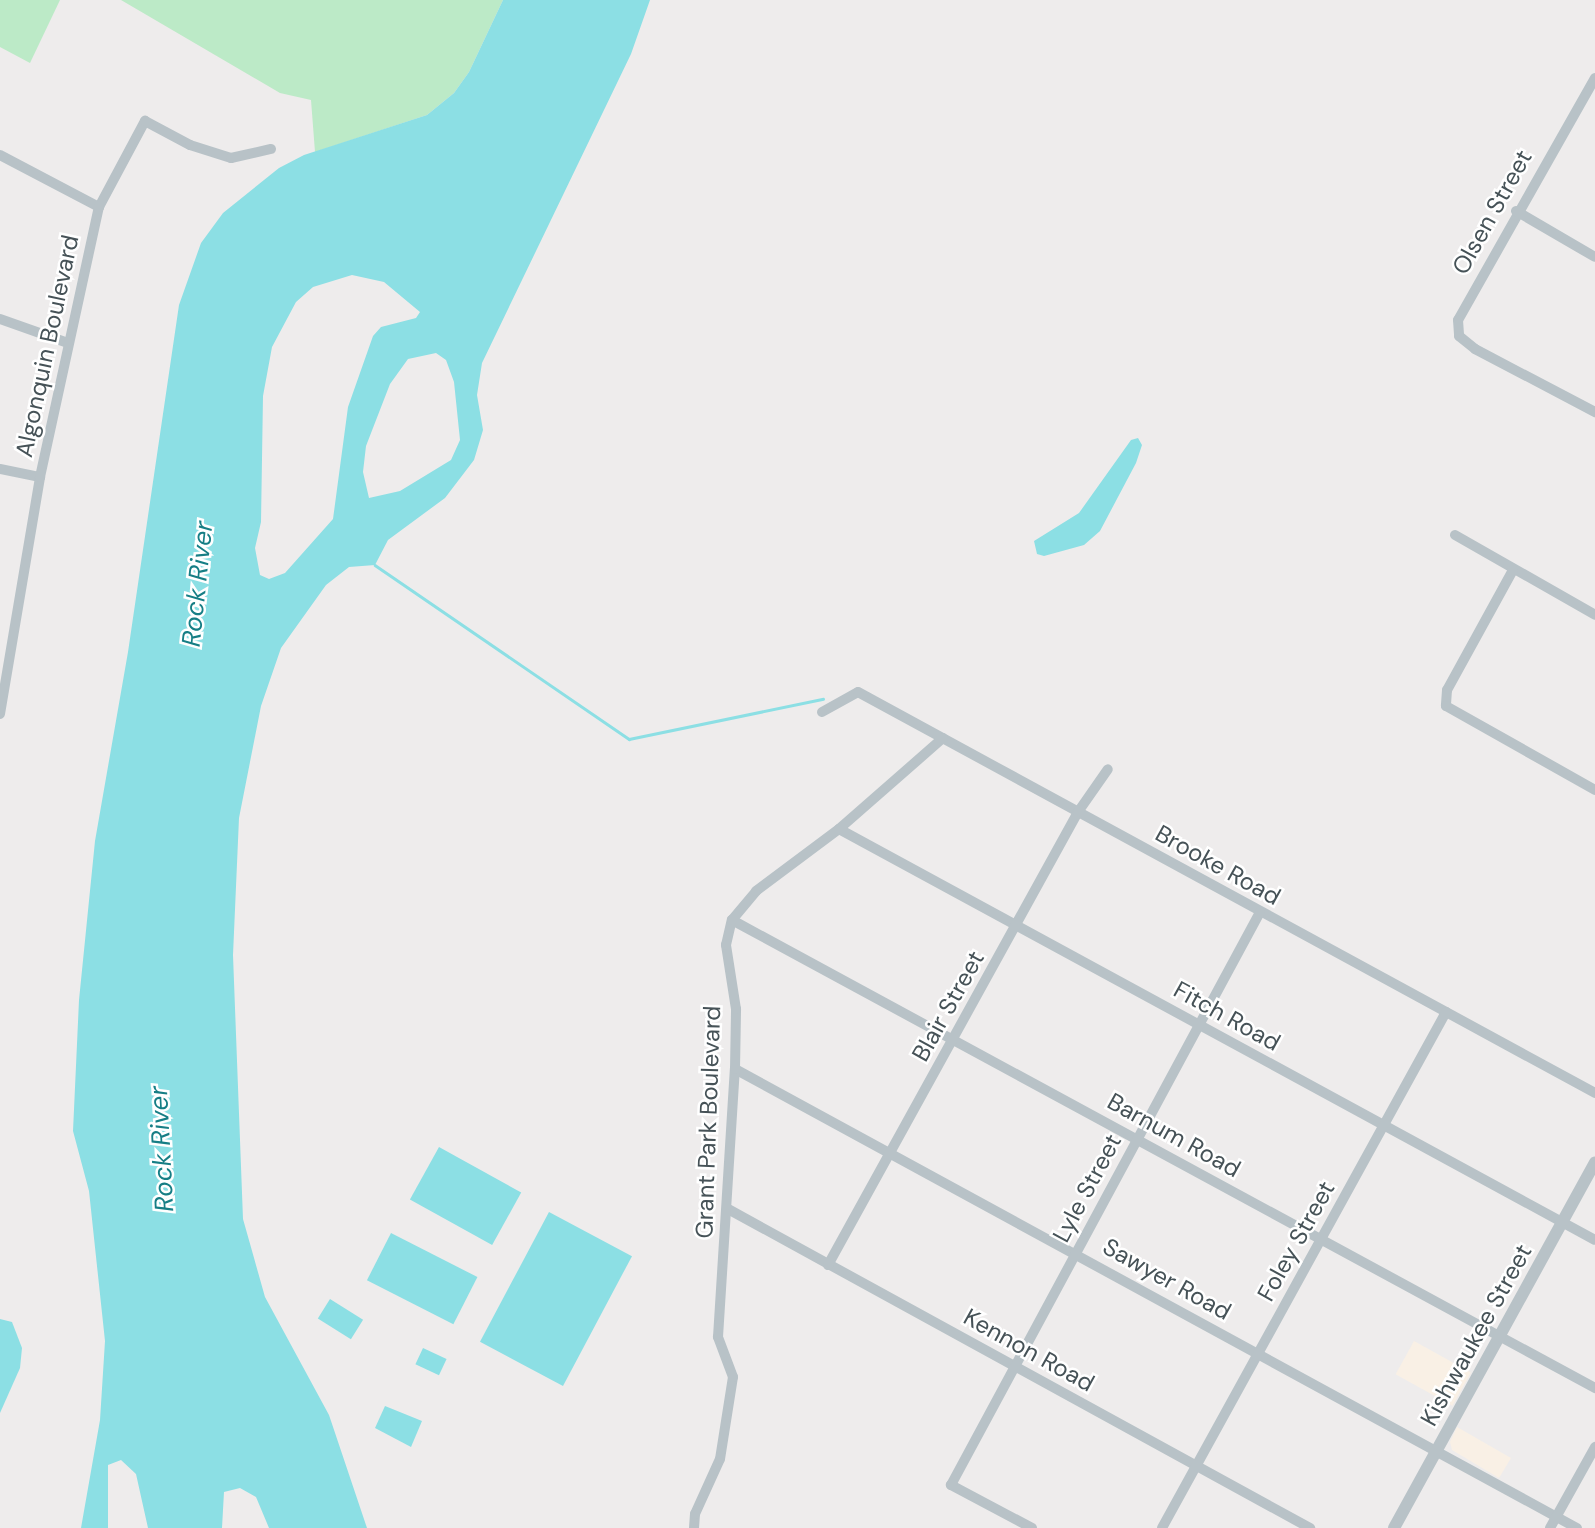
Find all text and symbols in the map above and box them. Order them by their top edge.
street label: Olsen Street [1446,145,1538,279]
street label: Algonquin Boulevard [9,232,85,460]
water label: Rock River [176,520,220,648]
street label: Brooke Road [1150,819,1286,911]
street label: Blair Street [906,946,990,1066]
street label: Fitch Road [1169,975,1285,1057]
street label: Grant Park Boulevard [690,1005,726,1239]
water label: Rock River [143,1085,181,1213]
street label: Barnum Road [1102,1087,1246,1183]
street label: Lyle Street [1047,1129,1127,1247]
street label: Foley Street [1251,1176,1341,1306]
street label: Sawyer Road [1098,1232,1236,1326]
street label: Kishwaukee Street [1414,1239,1538,1431]
street label: Kennon Road [959,1302,1099,1398]

